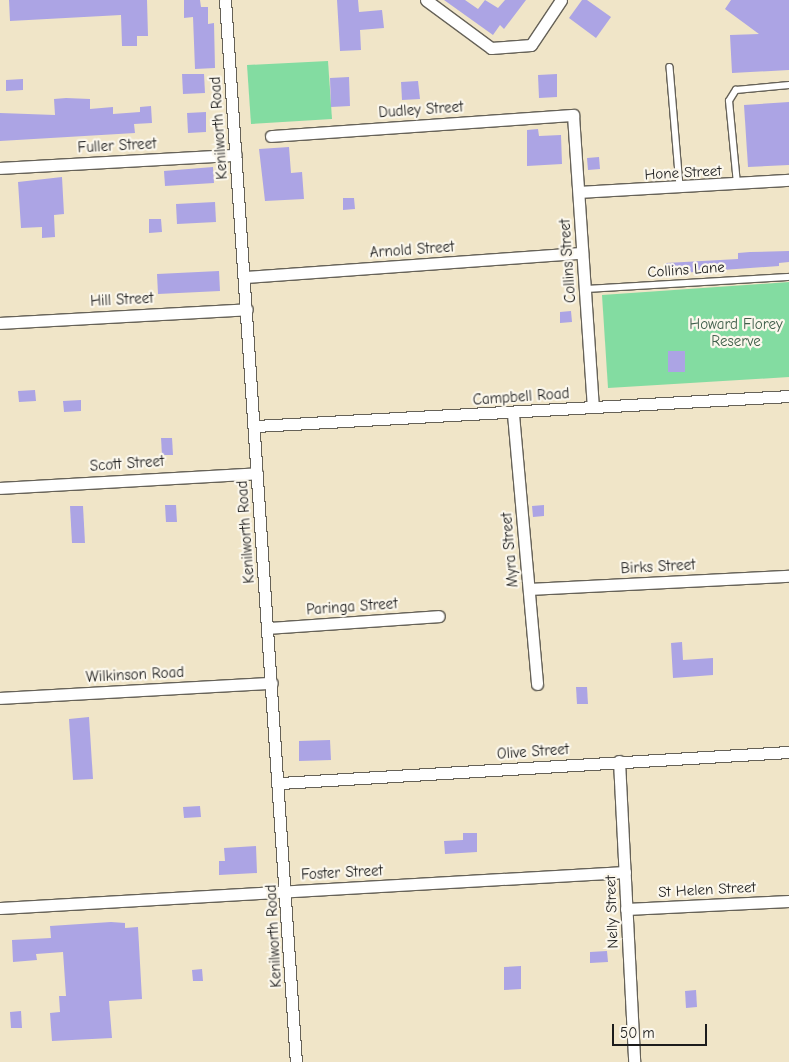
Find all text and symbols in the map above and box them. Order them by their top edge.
street label: Kenilworth Road [206,76,232,180]
street label: Dudley Street [378,98,464,122]
street label: Fuller Street [77,135,157,157]
street label: Hone Street [644,162,722,184]
street label: Collins Street [556,218,580,304]
street label: Arnold Street [369,238,455,262]
street label: Collins Lane [647,258,725,282]
street label: Hill Street [90,289,154,311]
park label: Howard Florey Reserve [689,315,783,350]
street label: Campbell Road [472,385,570,409]
street label: Scott Street [89,452,165,476]
street label: Kenilworth Road [233,480,259,584]
street label: Myra Street [498,512,522,588]
street label: Birks Street [620,556,696,578]
street label: Paringa Street [306,595,398,619]
street label: Wilkinson Road [85,663,185,687]
street label: Olive Street [496,740,570,764]
street label: Foster Street [301,862,383,884]
street label: Nelly Street [602,875,622,949]
street label: St Helen Street [658,878,756,902]
street label: Kenilworth Road [262,884,286,988]
scale bar [614,1014,709,1046]
text: 50 m [620,1024,655,1042]

